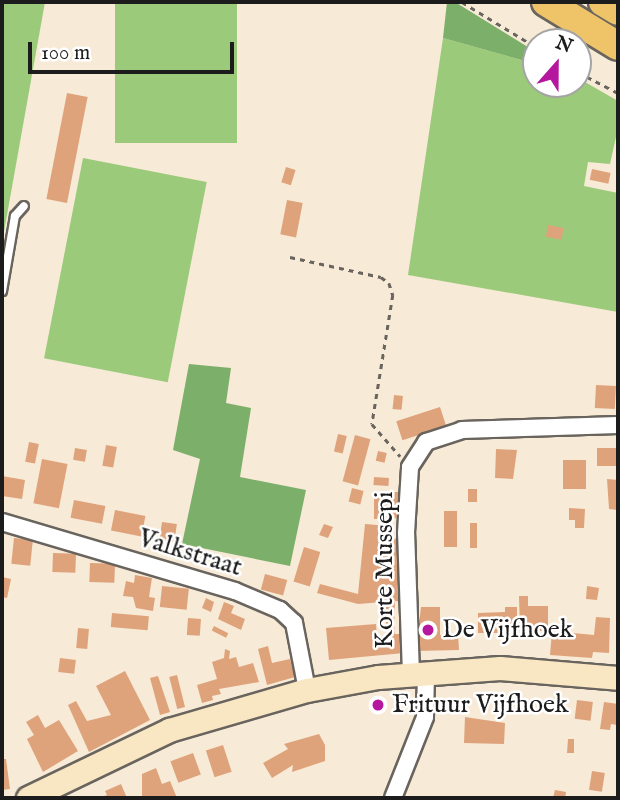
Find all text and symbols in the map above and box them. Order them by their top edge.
scale bar [32,28,238,72]
north arrow [522,28,592,98]
text: N [552,31,576,59]
text: 100 m [41,40,90,67]
street label: Korte Mussepi [369,491,401,649]
street label: Valkstraat [134,522,246,584]
place label: De Vijfhoek [442,614,574,646]
marker: De Vijfhoek [420,622,436,638]
place label: Frituur Vijfhoek [392,689,569,721]
marker: Frituur Vijfhoek [370,697,386,713]

